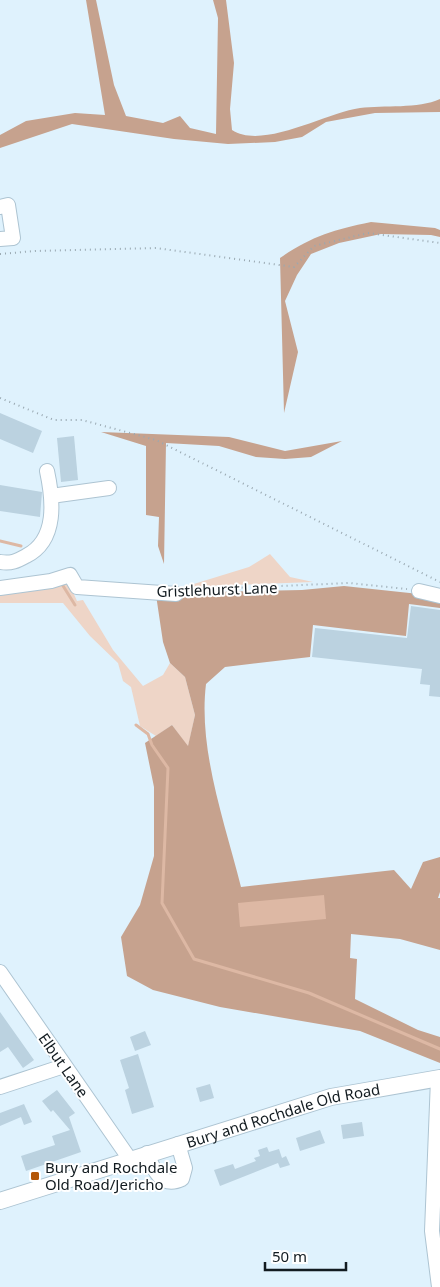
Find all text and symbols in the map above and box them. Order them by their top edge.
street label: Gristlehurst Lane [156,577,278,601]
street label: Elbut Lane [35,1029,93,1101]
street label: Bury and Rochdale Old Road [183,1079,382,1152]
place label: Bury and Rochdale Old Road/Jericho [45,1157,177,1194]
marker: Bury and Rochdale Old Road/Jericho [29,1170,41,1182]
scale bar [265,1240,346,1272]
text: 50 m [272,1246,307,1266]

